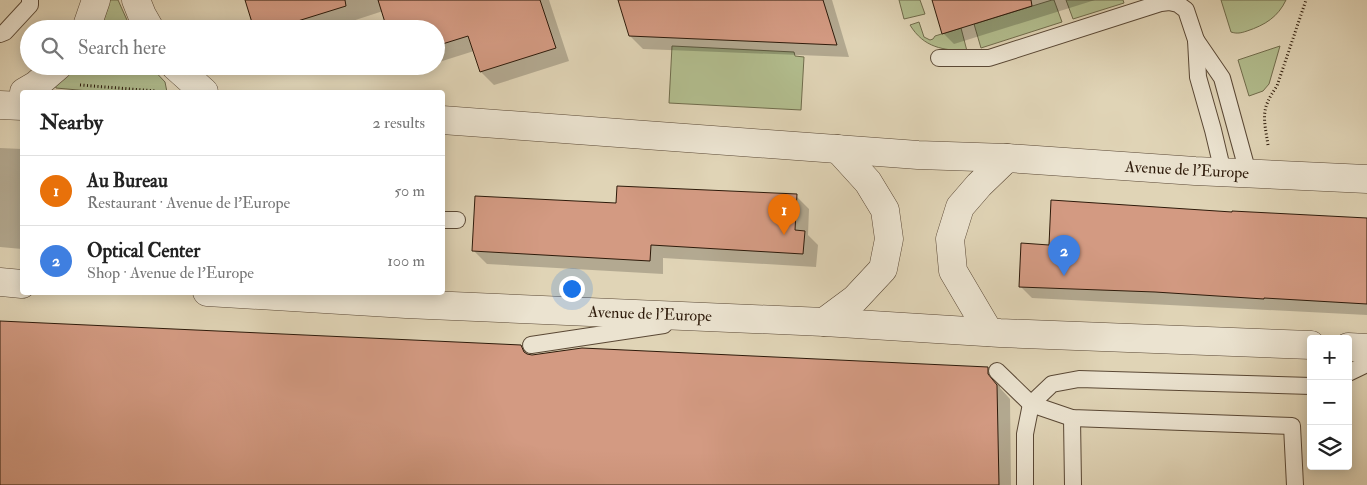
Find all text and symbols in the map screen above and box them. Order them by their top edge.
search box [20,20,445,75]
icon: search [38,34,66,62]
text: Search here [78,36,166,60]
text: Nearby [40,109,103,136]
text: 2 results [372,113,425,133]
street label: Avenue de l'Europe [1124,157,1250,184]
text: Au Bureau [87,169,168,193]
text: 1 [53,181,59,201]
text: 50 m [394,181,425,201]
text: Restaurant · Avenue de l'Europe [87,193,290,213]
pin: 1 [768,194,800,235]
pin: 2 [1048,235,1080,276]
text: Optical Center [87,239,200,263]
text: 2 [52,251,60,271]
text: 100 m [387,251,425,271]
text: Shop · Avenue de l'Europe [87,263,254,283]
your location [559,276,585,302]
street label: Avenue de l'Europe [587,302,713,327]
map controls [1307,335,1352,470]
button: + [1307,335,1352,380]
button: − [1307,380,1352,425]
button: layers [1307,425,1352,470]

